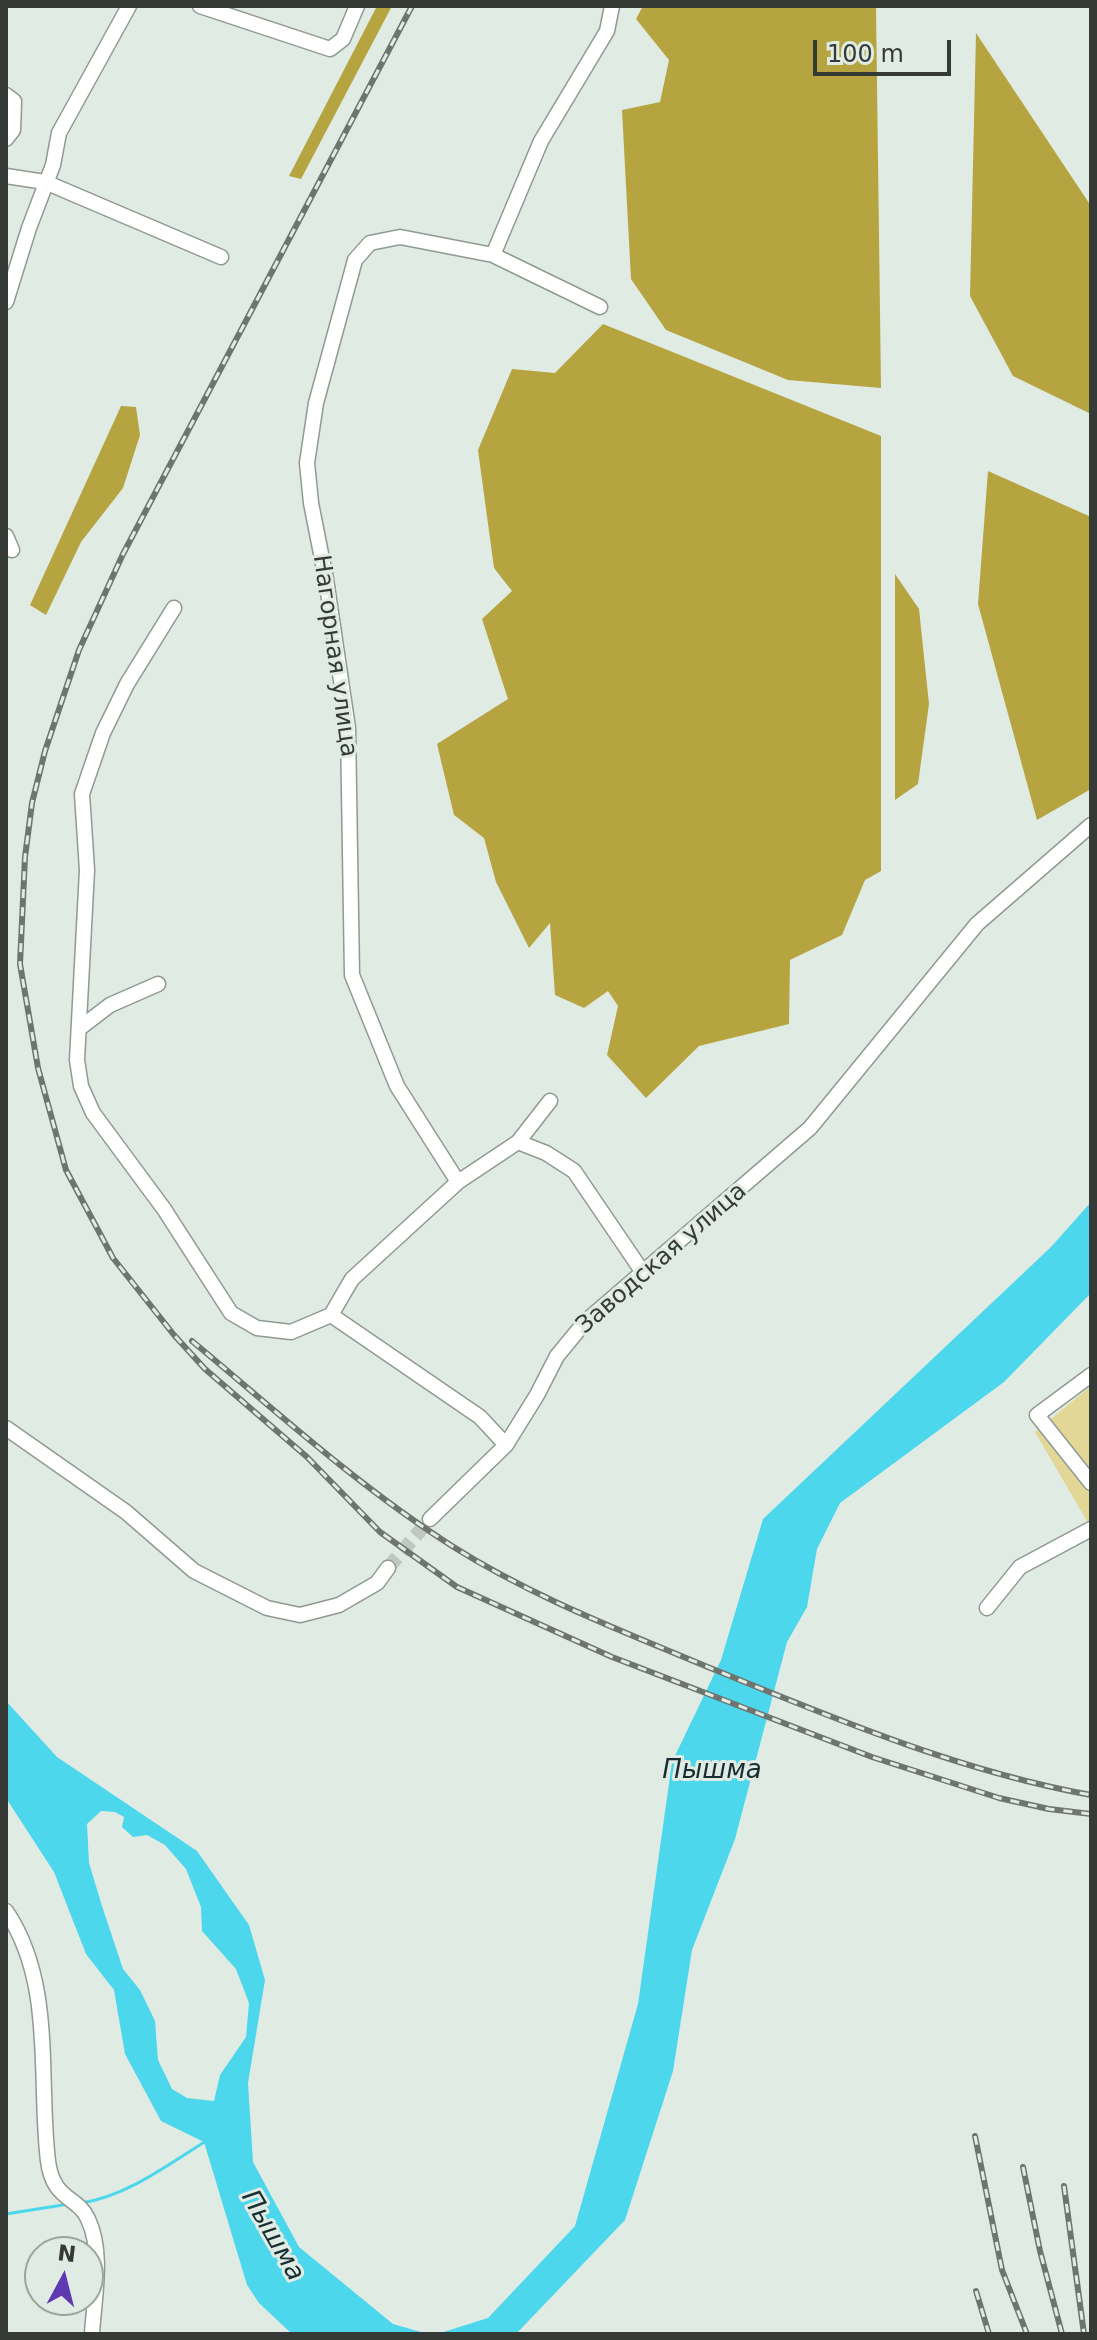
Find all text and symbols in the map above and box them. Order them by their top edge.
scale bar [817,24,955,74]
text: 100 m [827,40,904,68]
street label: Нагорная улица [306,553,362,759]
street label: Заводская улица [571,1177,753,1341]
water label: Пышма [662,1755,762,1787]
water label: Пышма [234,2185,310,2287]
north arrow [24,2236,104,2316]
text: N [56,2240,77,2267]

